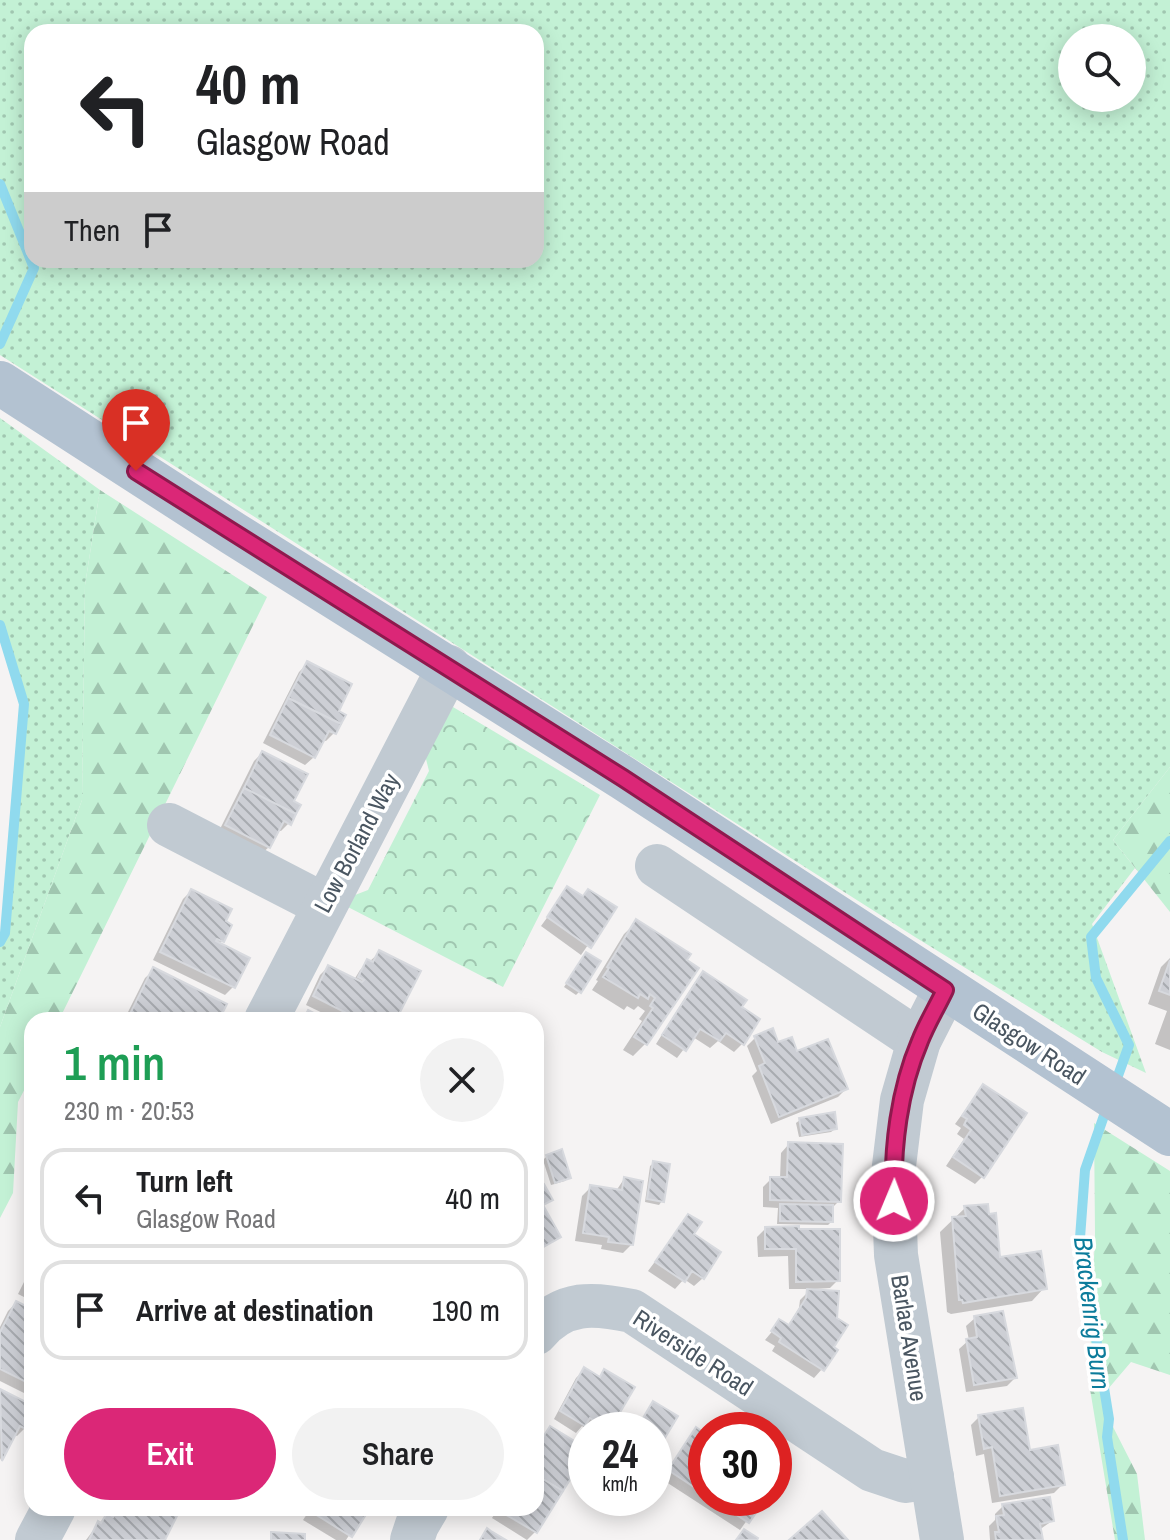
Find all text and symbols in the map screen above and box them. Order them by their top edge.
map controls [1058,24,1146,112]
button: search [1058,24,1146,112]
text: 40 m [196,46,301,121]
icon: left [64,56,168,160]
text: Glasgow Road [196,118,390,166]
icon: arrive [136,208,180,252]
text: Then [64,210,120,250]
pin [102,389,170,471]
icon: arrive [114,401,158,445]
street label: Low Borland Way [306,767,406,918]
street label: Glasgow Road [967,995,1092,1092]
text: 1 min [64,1030,165,1095]
button: close [420,1038,504,1122]
text: 230 m · 20:53 [64,1093,194,1128]
position arrow [852,1159,936,1243]
text: Turn left [136,1161,233,1201]
icon: left [68,1176,112,1220]
text: 40 m [445,1178,500,1218]
text: Glasgow Road [136,1201,276,1236]
water label: Brackenrig Burn [1066,1234,1119,1392]
street label: Barlae Avenue [884,1272,936,1403]
icon: arrive [68,1288,112,1332]
text: Arrive at destination [136,1290,374,1330]
text: 190 m [432,1290,500,1330]
street label: Riverside Road [627,1302,760,1403]
button: Exit [64,1408,276,1500]
button: Share [292,1408,504,1500]
speed limit sign: 30 [688,1412,792,1516]
text: 24 [602,1427,638,1480]
text: km/h [602,1470,638,1497]

